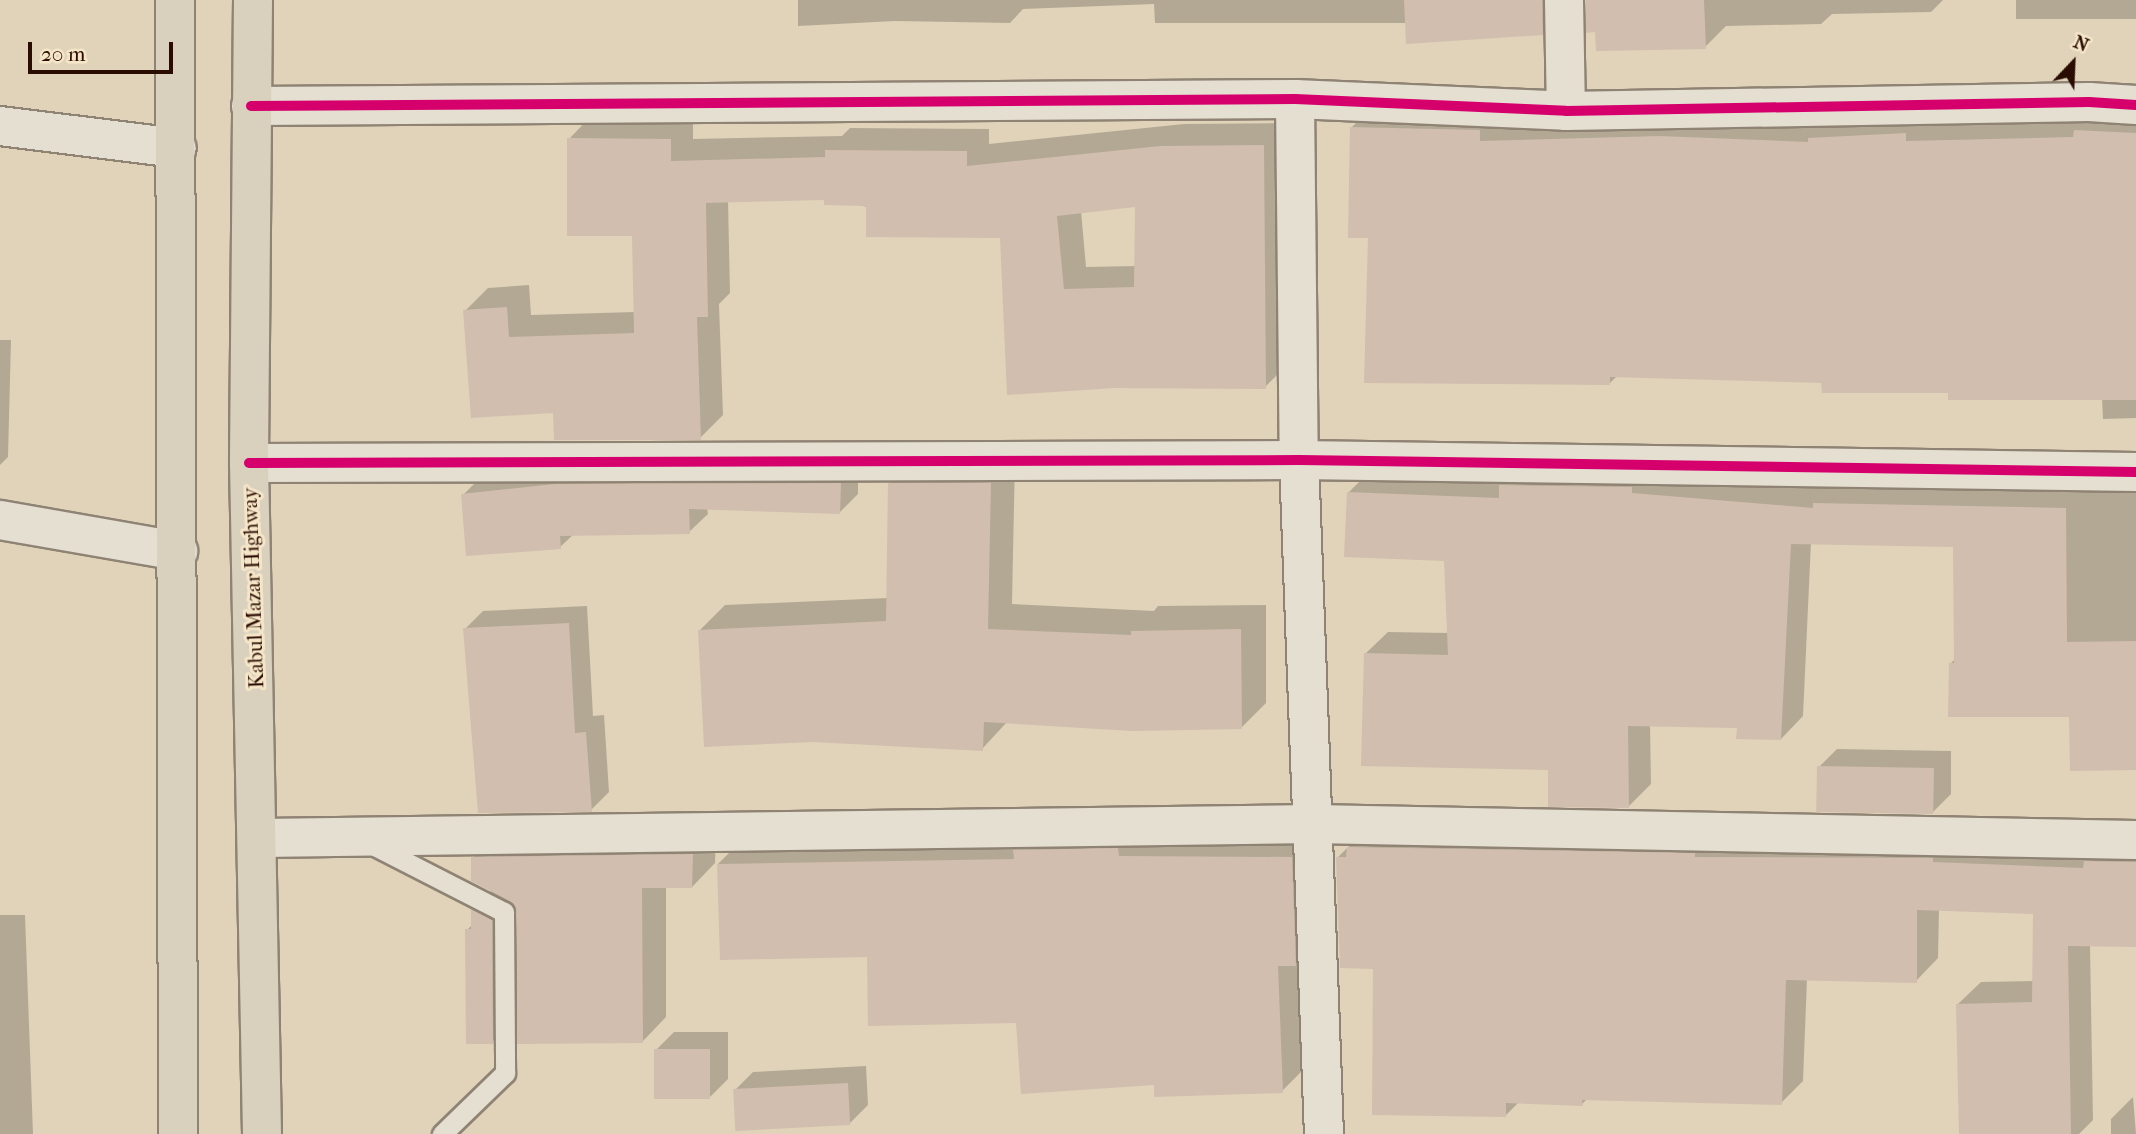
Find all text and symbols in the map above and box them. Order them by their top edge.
scale bar [32,28,177,72]
north arrow [2038,28,2108,98]
text: N [2070,31,2092,57]
text: 20 m [41,42,85,66]
street label: Kabul Mazar Highway [237,487,269,689]

